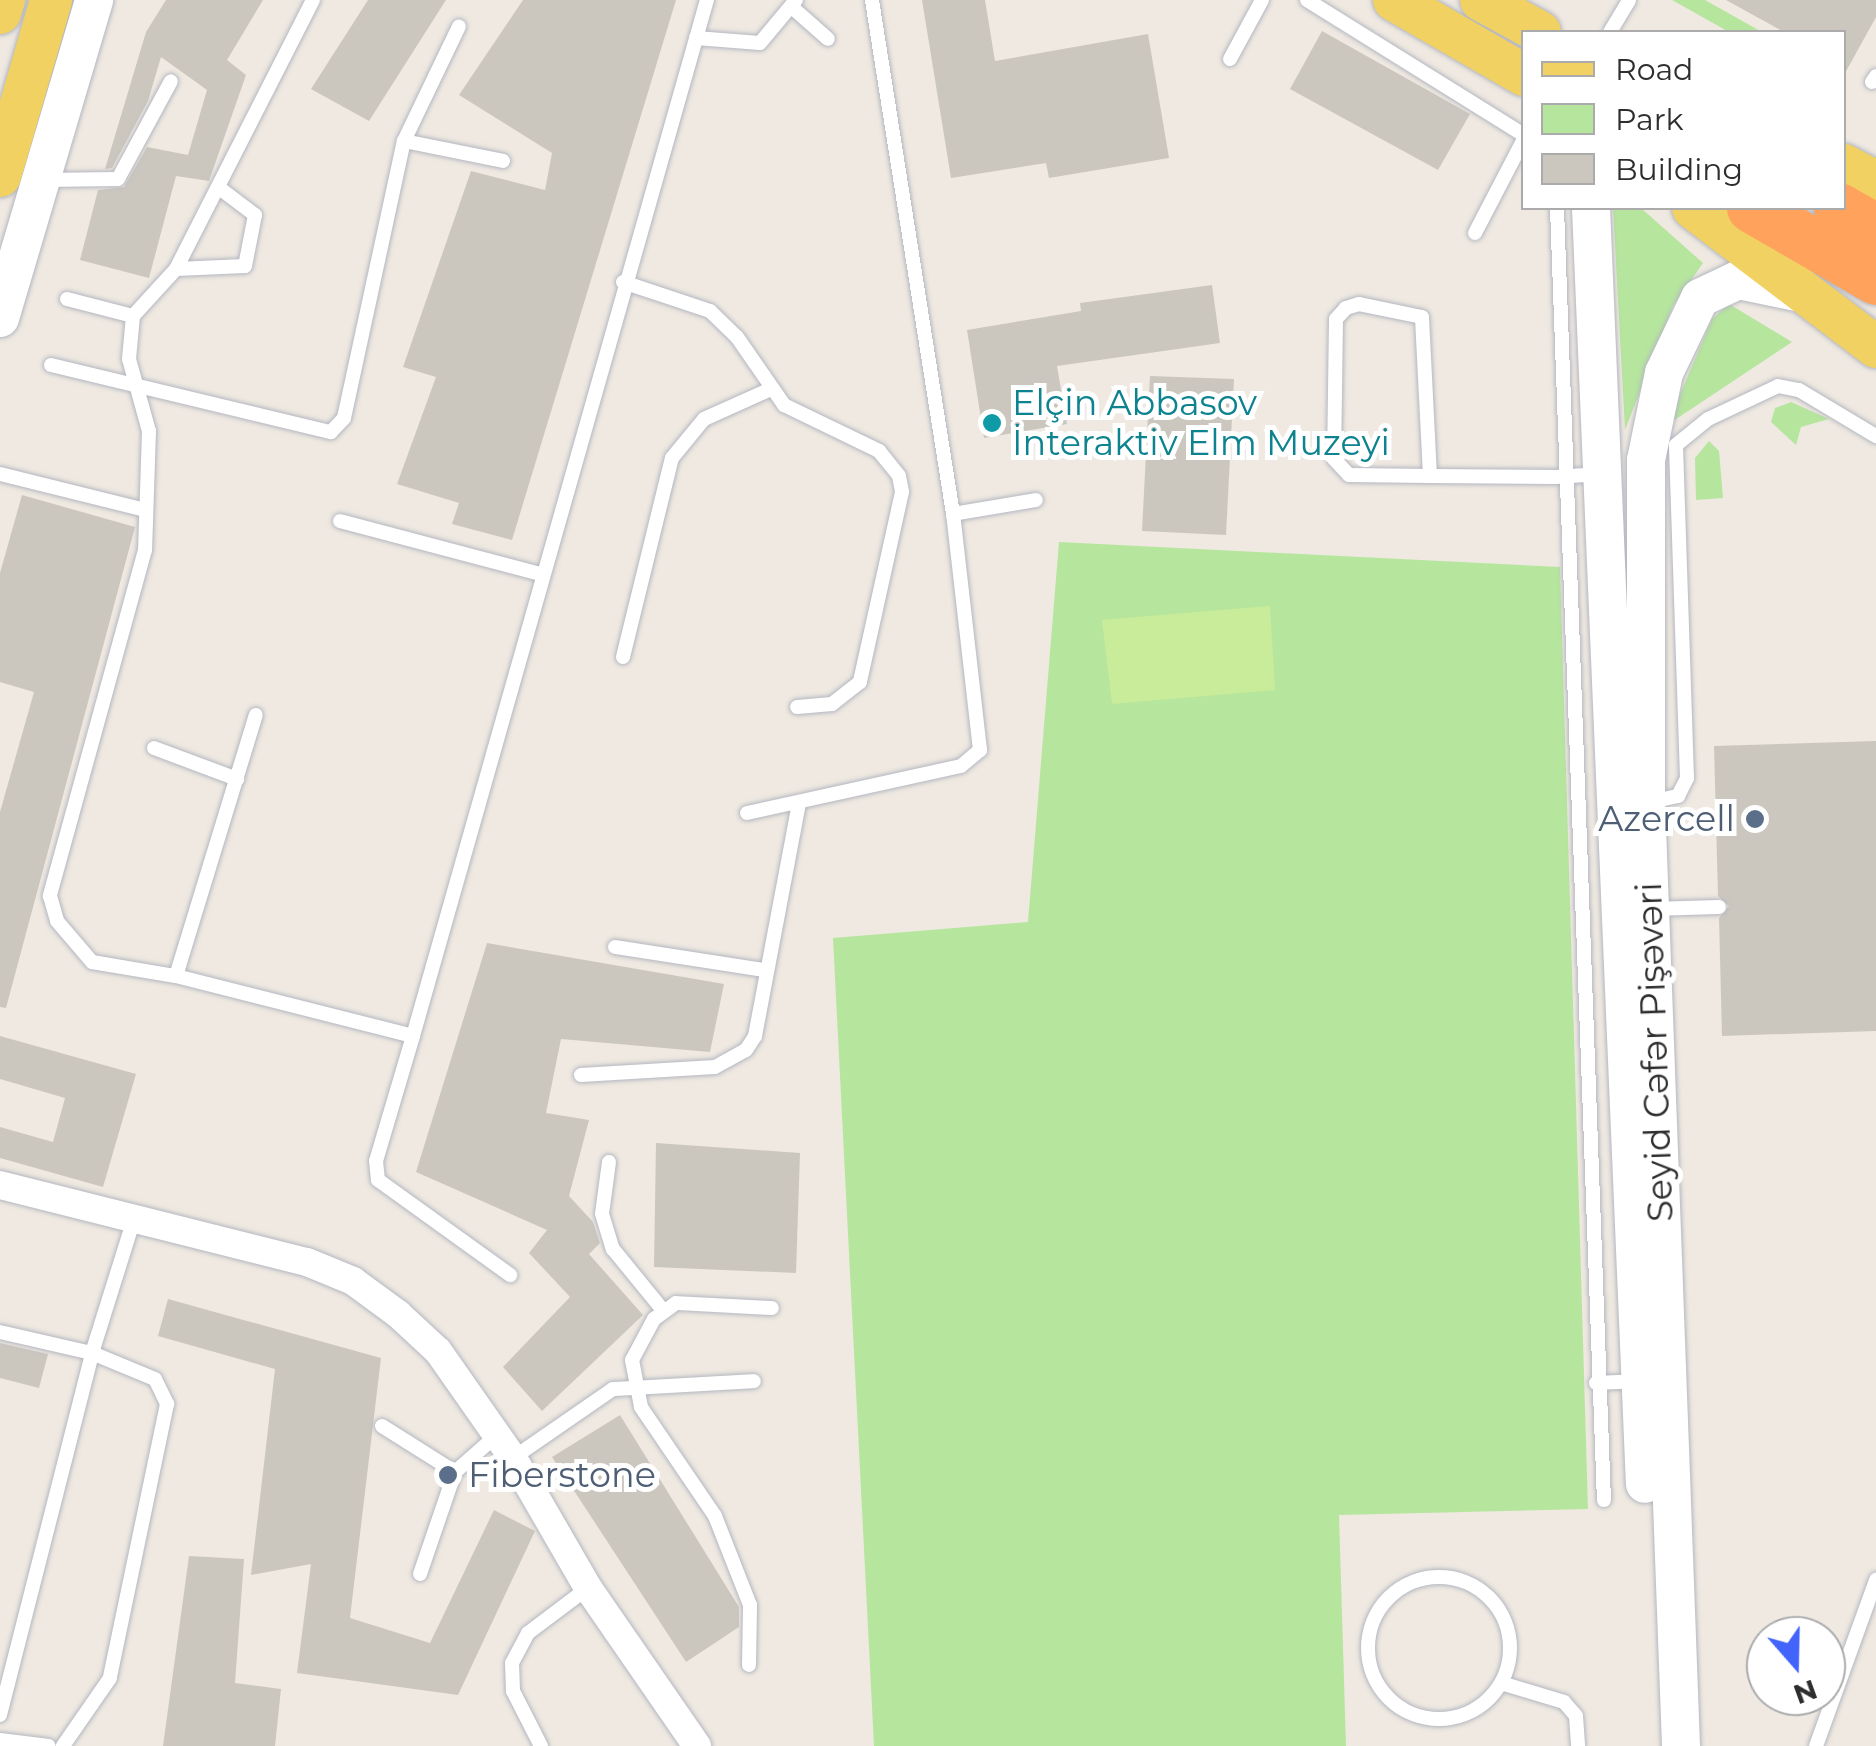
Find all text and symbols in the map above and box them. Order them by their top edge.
legend [1521,30,1846,210]
text: Road [1615,51,1693,88]
text: Park [1615,101,1684,138]
text: Building [1615,151,1743,188]
place label: Elçin Abbasov İnteraktiv Elm Muzeyi [1012,382,1390,464]
marker: Elçin Abbasov İnteraktiv Elm Muzeyi [981,412,1003,434]
place label: Azercell [1598,798,1735,840]
marker: Azercell [1744,808,1766,830]
street label: Seyid Cəfər Pişəvəri [1628,881,1682,1223]
place label: Fiberstone [468,1454,656,1496]
marker: Fiberstone [437,1464,459,1486]
north arrow [1746,1616,1846,1716]
text: N [1789,1672,1822,1712]

